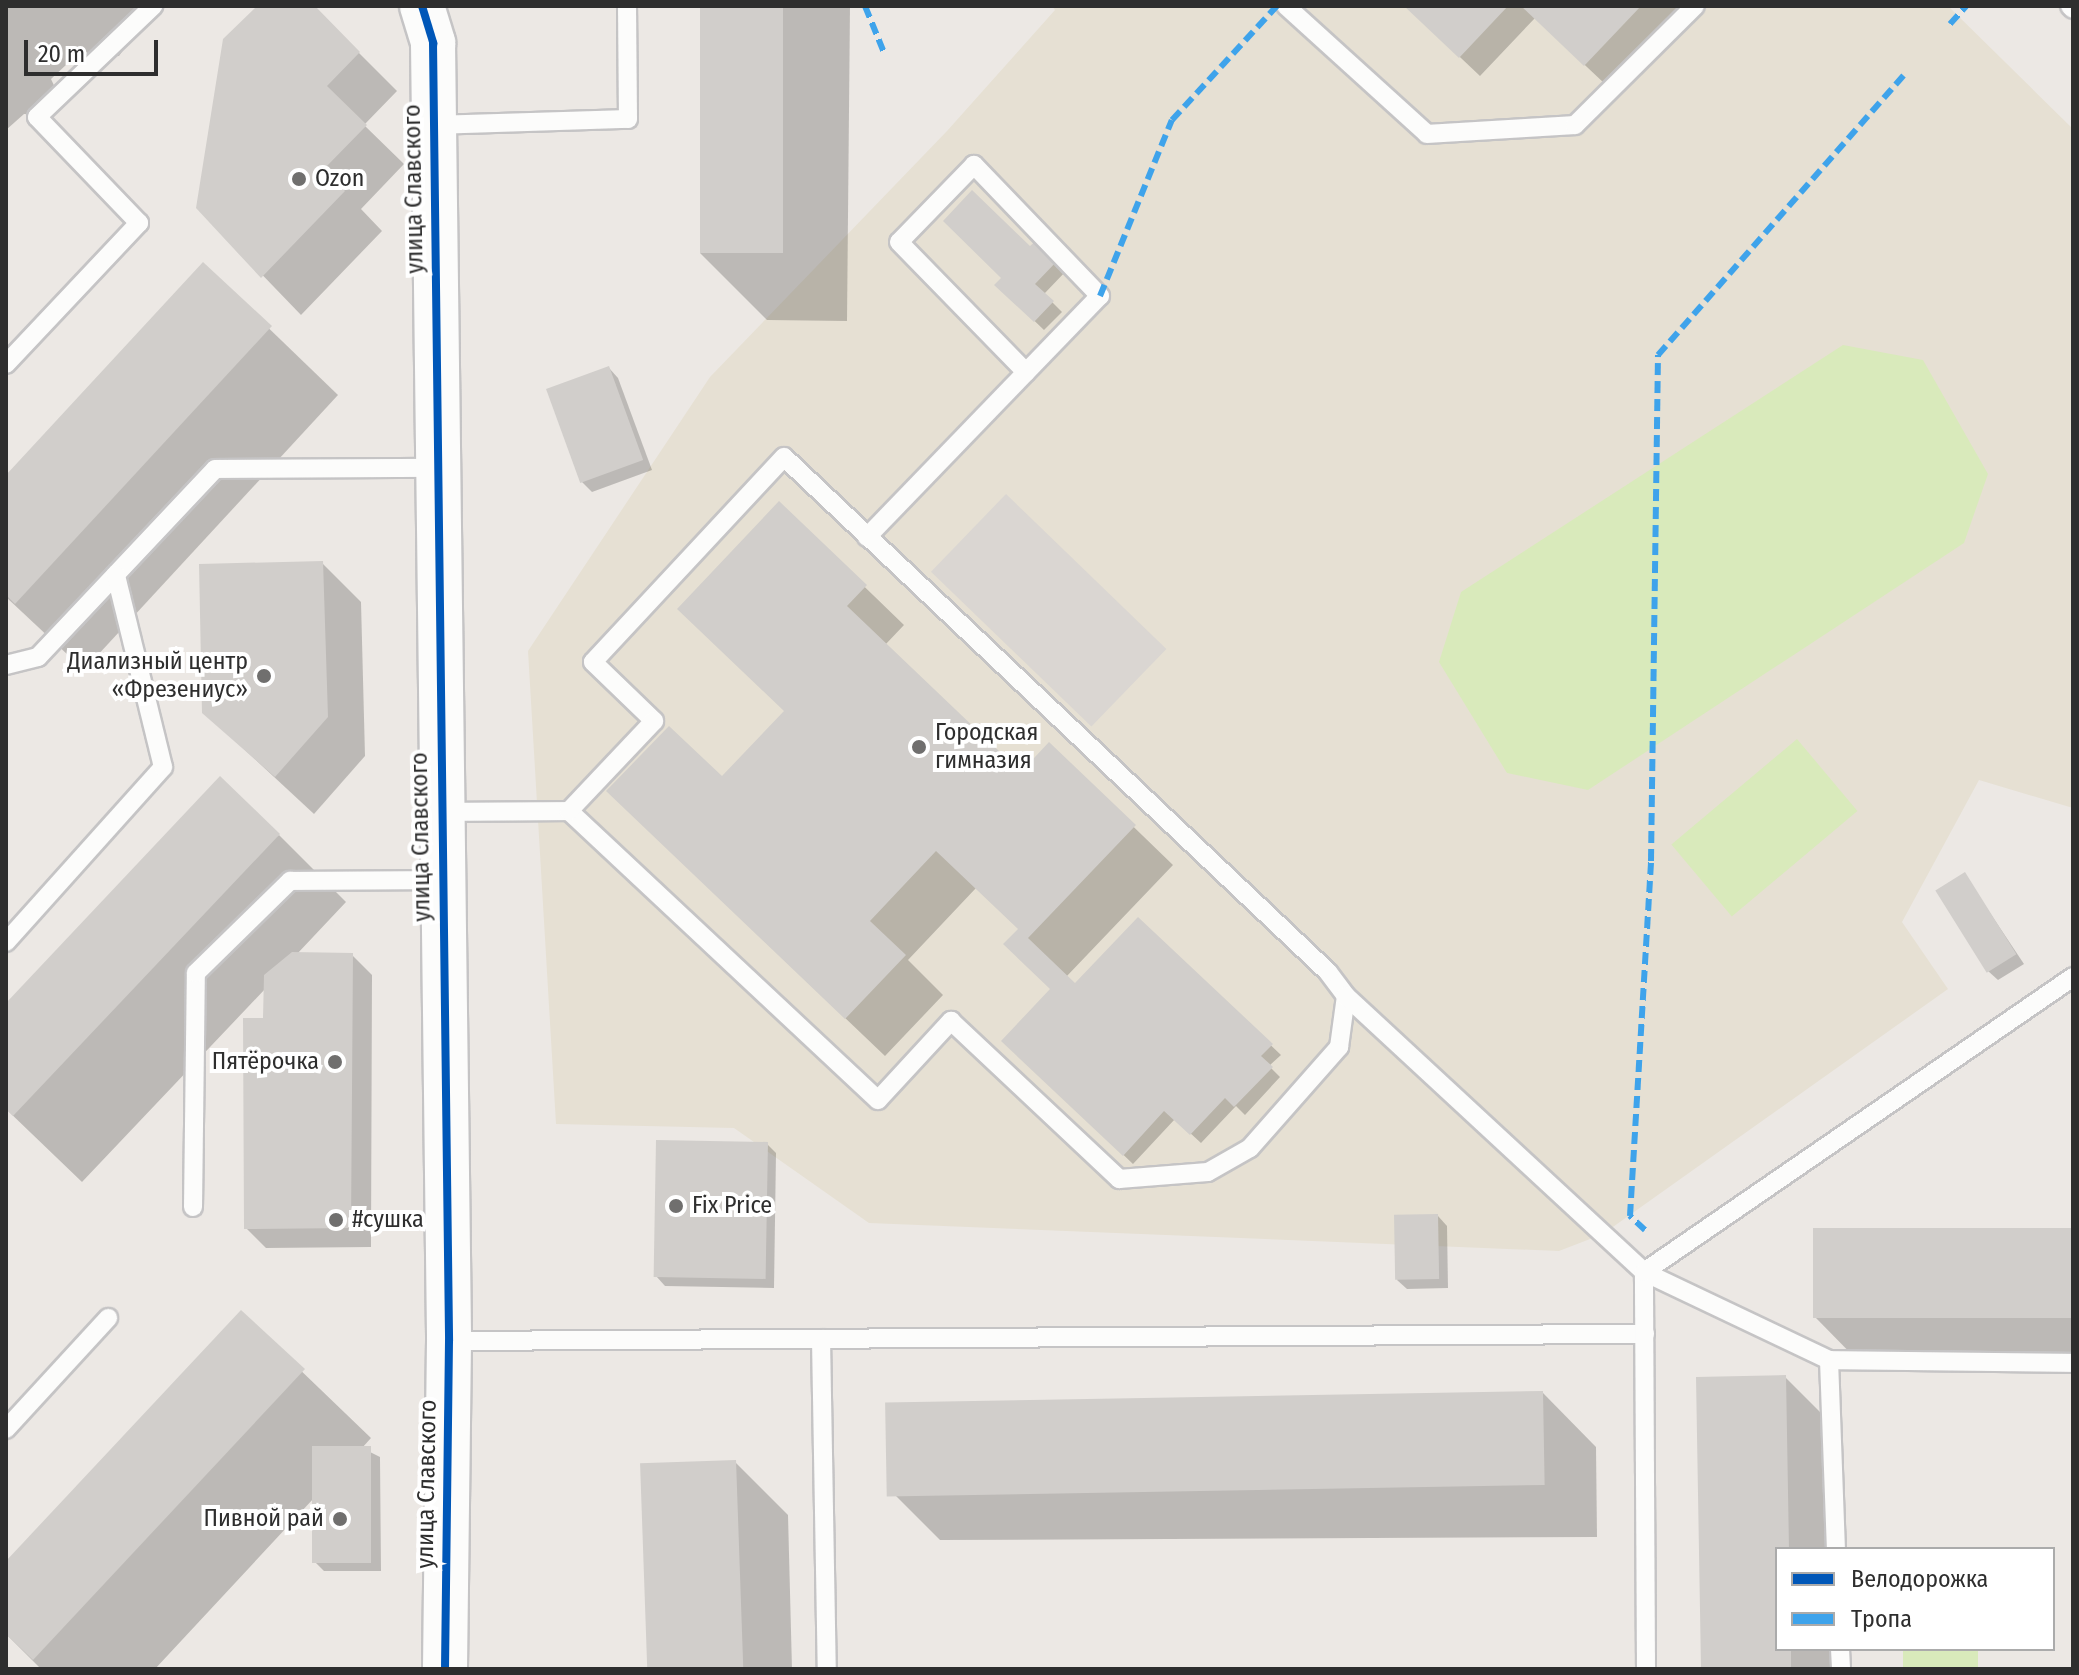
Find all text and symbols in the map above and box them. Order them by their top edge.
scale bar [28,24,162,74]
text: 20 m [38,40,85,68]
street label: улица Славского [398,104,430,274]
place label: Ozon [315,165,364,193]
marker: Ozon [290,170,308,188]
place label: Диализный центр «Фрезениус» [67,648,248,704]
marker: Диализный центр «Фрезениус» [255,667,273,685]
place label: Городская гимназия [935,719,1038,775]
marker: Городская гимназия [910,738,928,756]
street label: улица Славского [405,752,437,922]
place label: Пятёрочка [212,1048,319,1076]
marker: Пятёрочка [326,1053,344,1071]
place label: Fix Price [692,1192,772,1220]
marker: Fix Price [667,1197,685,1215]
place label: #сушка [352,1206,424,1234]
marker: #сушка [327,1211,345,1229]
street label: улица Славского [411,1399,443,1569]
place label: Пивной рай [203,1505,324,1533]
marker: Пивной рай [331,1510,349,1528]
legend [1775,1547,2055,1651]
text: Велодорожка [1851,1565,1988,1593]
text: Тропа [1851,1605,1912,1633]

